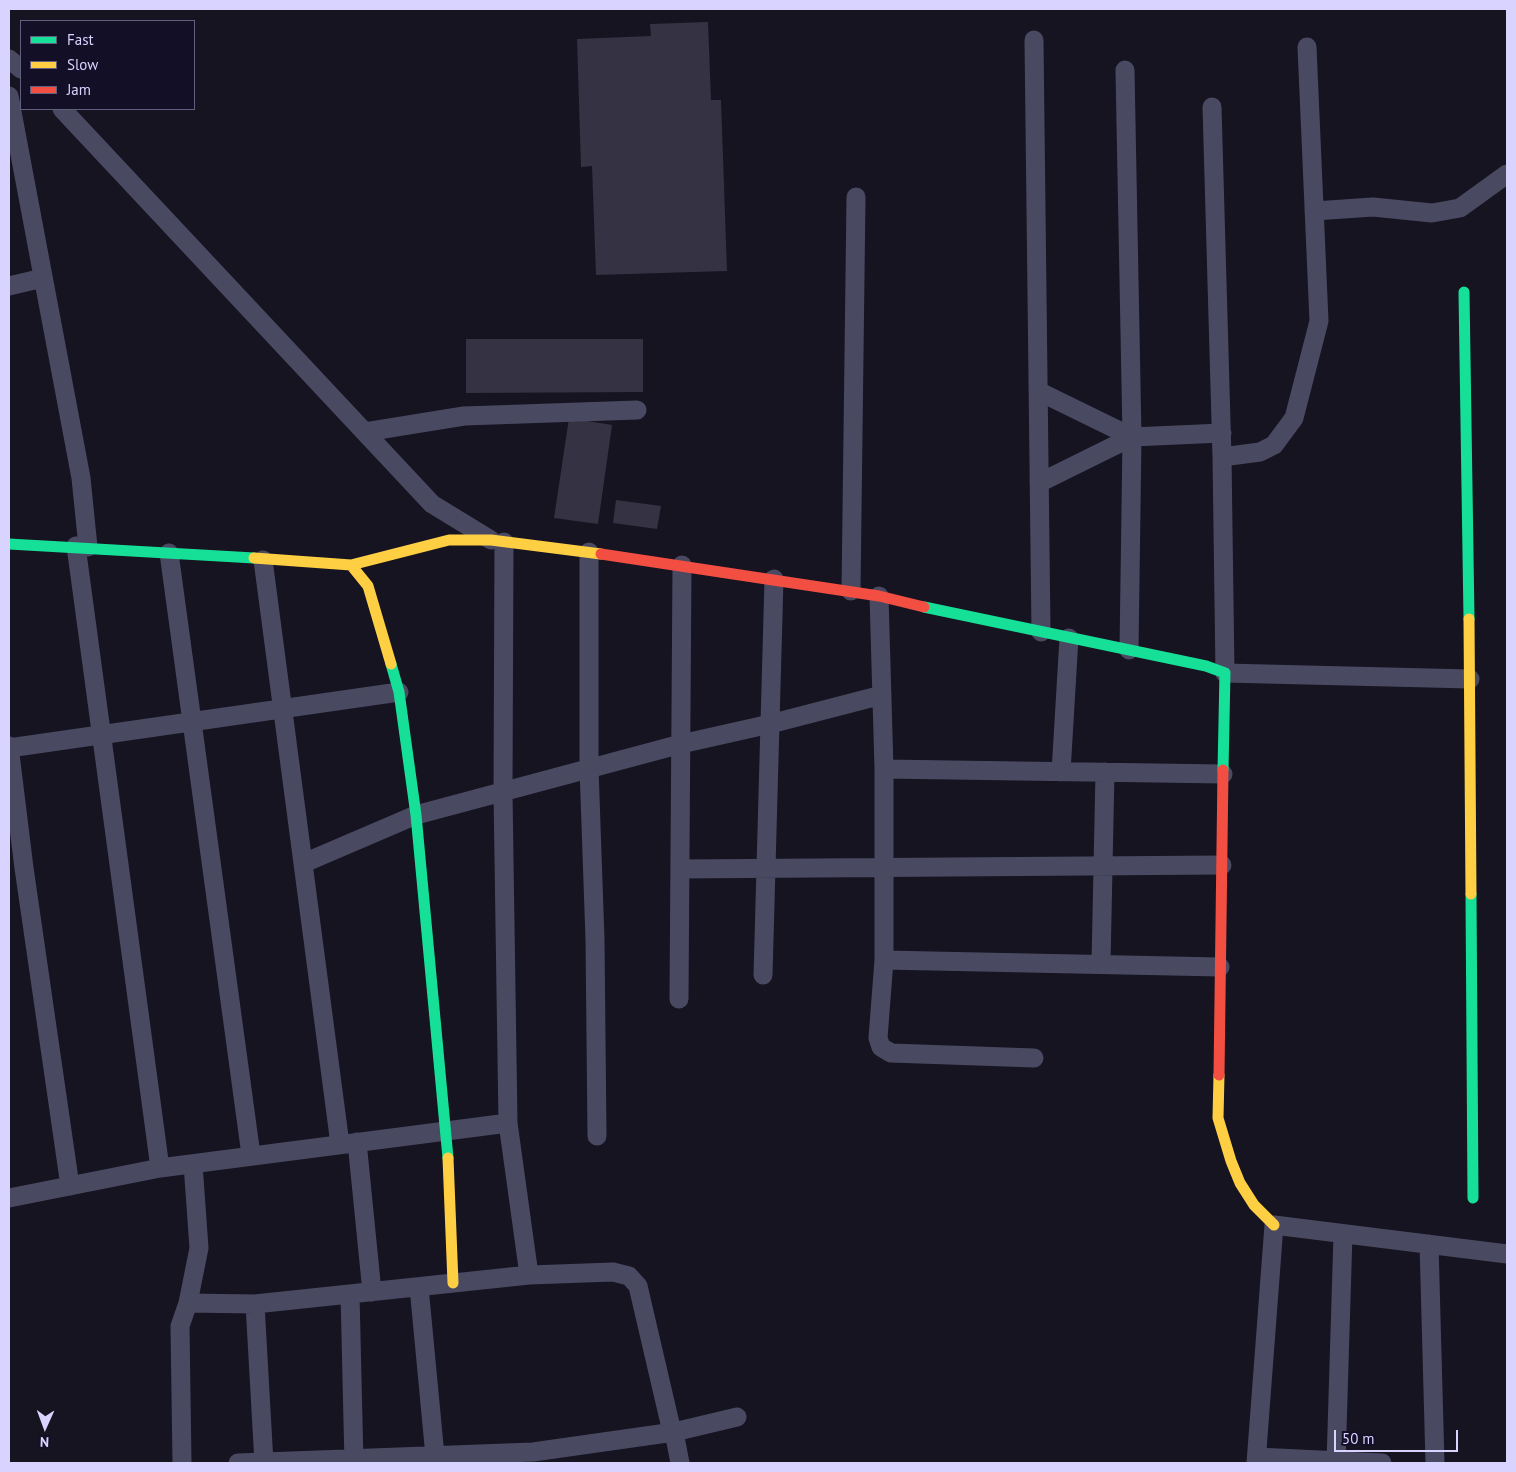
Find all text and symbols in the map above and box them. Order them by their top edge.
legend [20,20,195,110]
text: Fast [67,30,94,49]
text: Slow [67,55,98,74]
text: Jam [67,80,91,99]
north arrow [20,1402,70,1452]
scale bar [1336,1420,1460,1452]
text: 50 m [1342,1429,1375,1448]
text: N [40,1433,49,1451]

